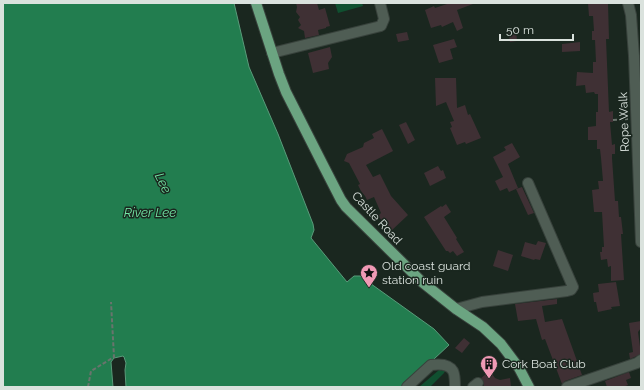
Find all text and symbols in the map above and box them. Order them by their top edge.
scale bar [500,16,573,42]
text: 50 m [506,23,534,37]
street label: Rope Walk [616,91,632,152]
water label: Lee [152,170,174,196]
street label: Castle Road [349,189,405,247]
water label: River Lee [124,205,176,220]
place label: Old coast guard station ruin [382,259,470,287]
place icon: Old coast guard station ruin [359,263,379,288]
building icon: Cork Boat Club [479,354,499,379]
place label: Cork Boat Club [502,357,586,371]

